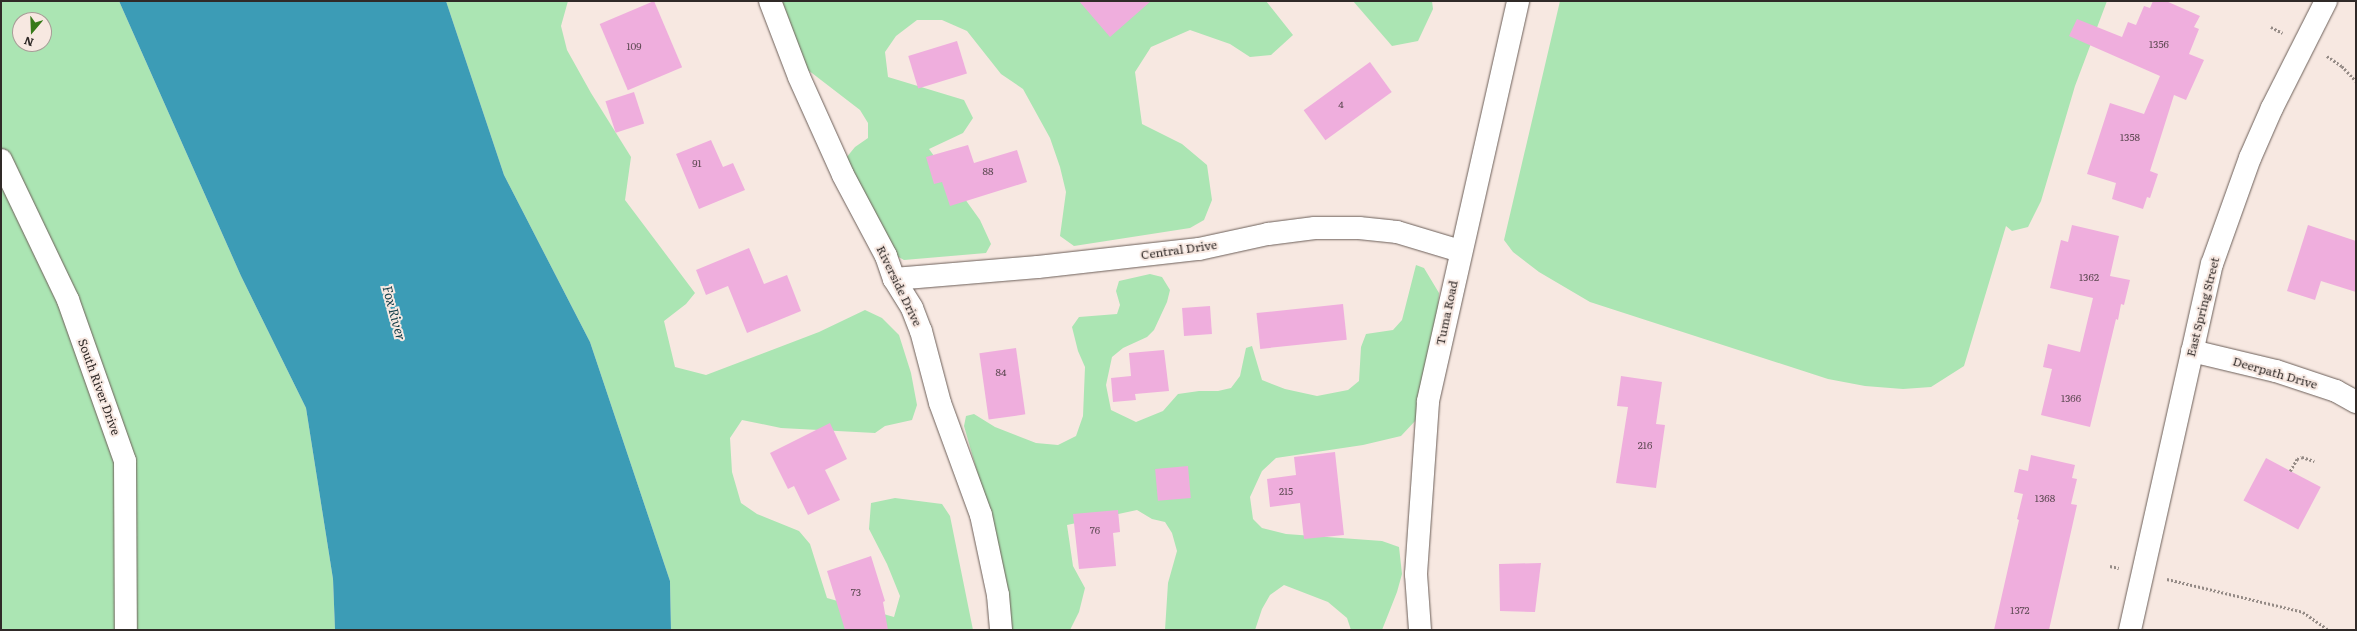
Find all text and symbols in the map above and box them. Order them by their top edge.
north arrow [12,12,52,52]
text: N [21,33,35,51]
house number: 1356 [2149,38,2169,50]
house number: 109 [626,40,642,52]
house number: 4 [1338,98,1344,110]
house number: 1358 [2120,131,2140,143]
house number: 91 [692,157,702,169]
house number: 88 [982,165,994,177]
street label: Central Drive [1140,238,1218,262]
street label: Riverside Drive [873,243,925,329]
street label: East Spring Street [2184,256,2222,358]
house number: 1362 [2079,271,2099,283]
street label: Tuma Road [1433,279,1461,347]
water label: Fox River [379,284,409,342]
street label: South River Drive [75,337,123,437]
street label: Deerpath Drive [2231,354,2319,392]
house number: 84 [995,366,1007,378]
house number: 1366 [2061,392,2081,404]
house number: 216 [1638,439,1652,451]
house number: 215 [1279,485,1293,497]
house number: 1368 [2035,492,2055,504]
house number: 76 [1090,524,1100,536]
house number: 73 [851,586,861,598]
house number: 1372 [2010,604,2030,616]

